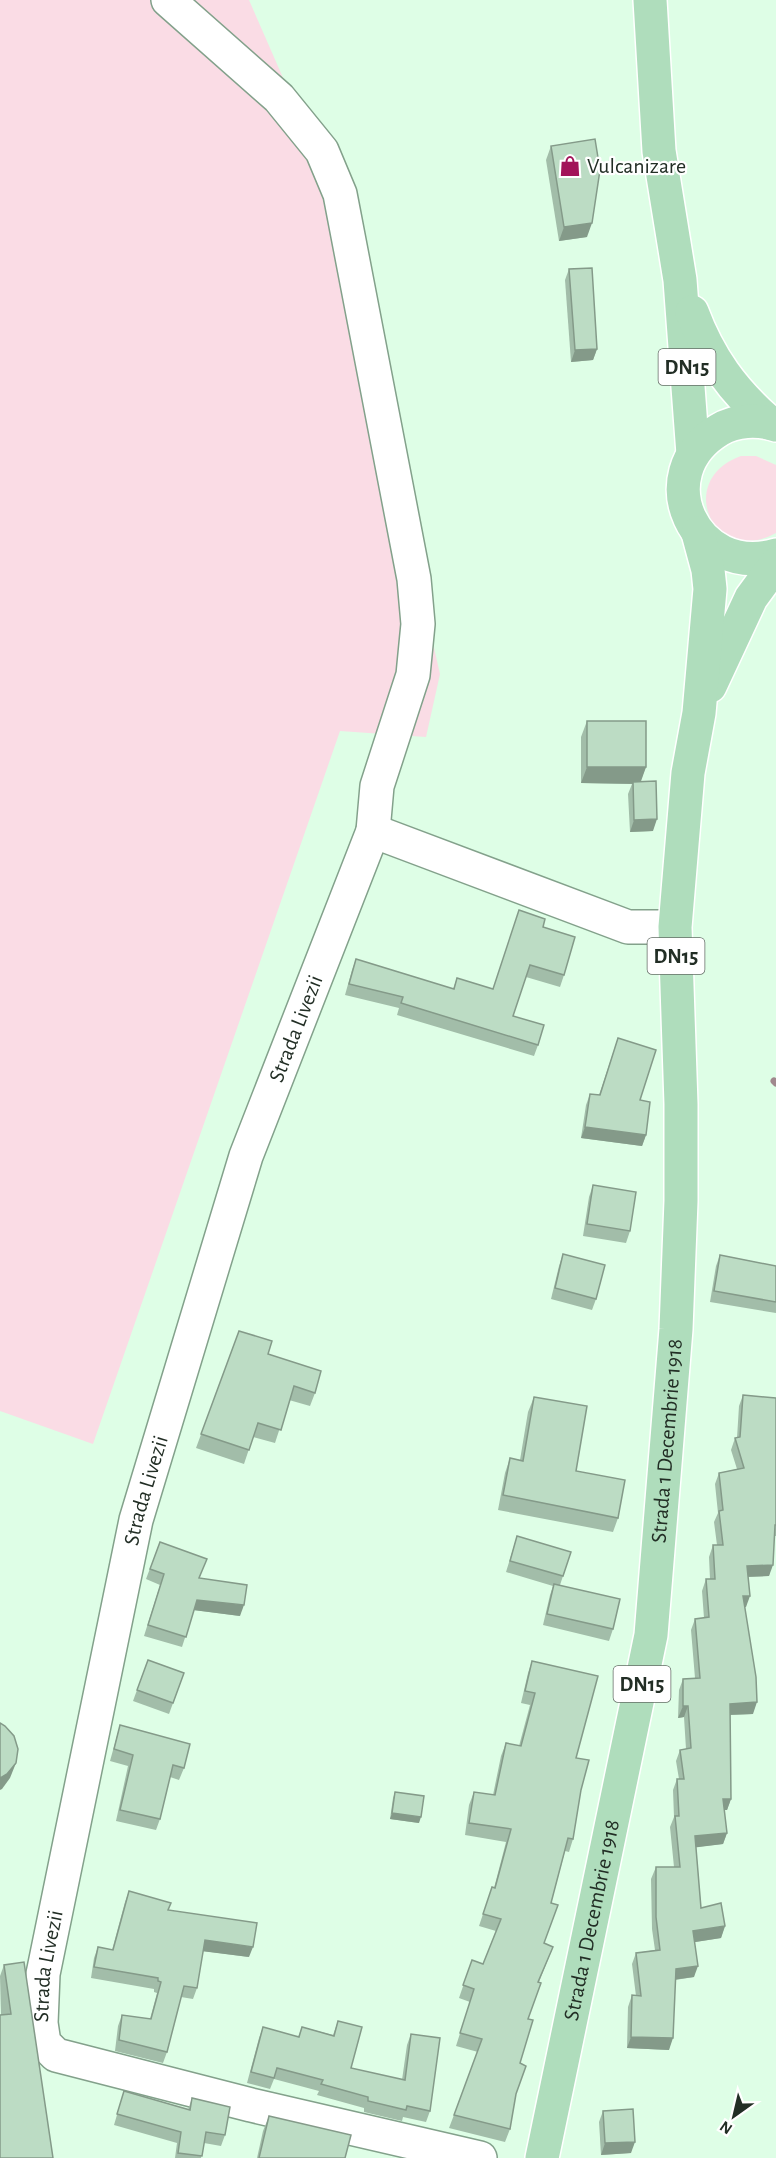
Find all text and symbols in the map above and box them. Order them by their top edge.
shop icon: Vulcanizare [558,154,582,178]
place label: Vulcanizare [587,155,686,177]
road number: DN15 [658,349,716,385]
road number: DN15 [648,938,704,974]
street label: Strada Livezii [265,972,327,1085]
street label: Strada 1 Decembrie 1918 [648,1338,686,1544]
street label: Strada Livezii [120,1433,172,1547]
road number: DN15 [614,1666,670,1702]
street label: Strada 1 Decembrie 1918 [560,1818,623,2023]
street label: Strada Livezii [30,1908,67,2023]
north arrow [704,2086,764,2146]
text: N [717,2118,735,2137]

